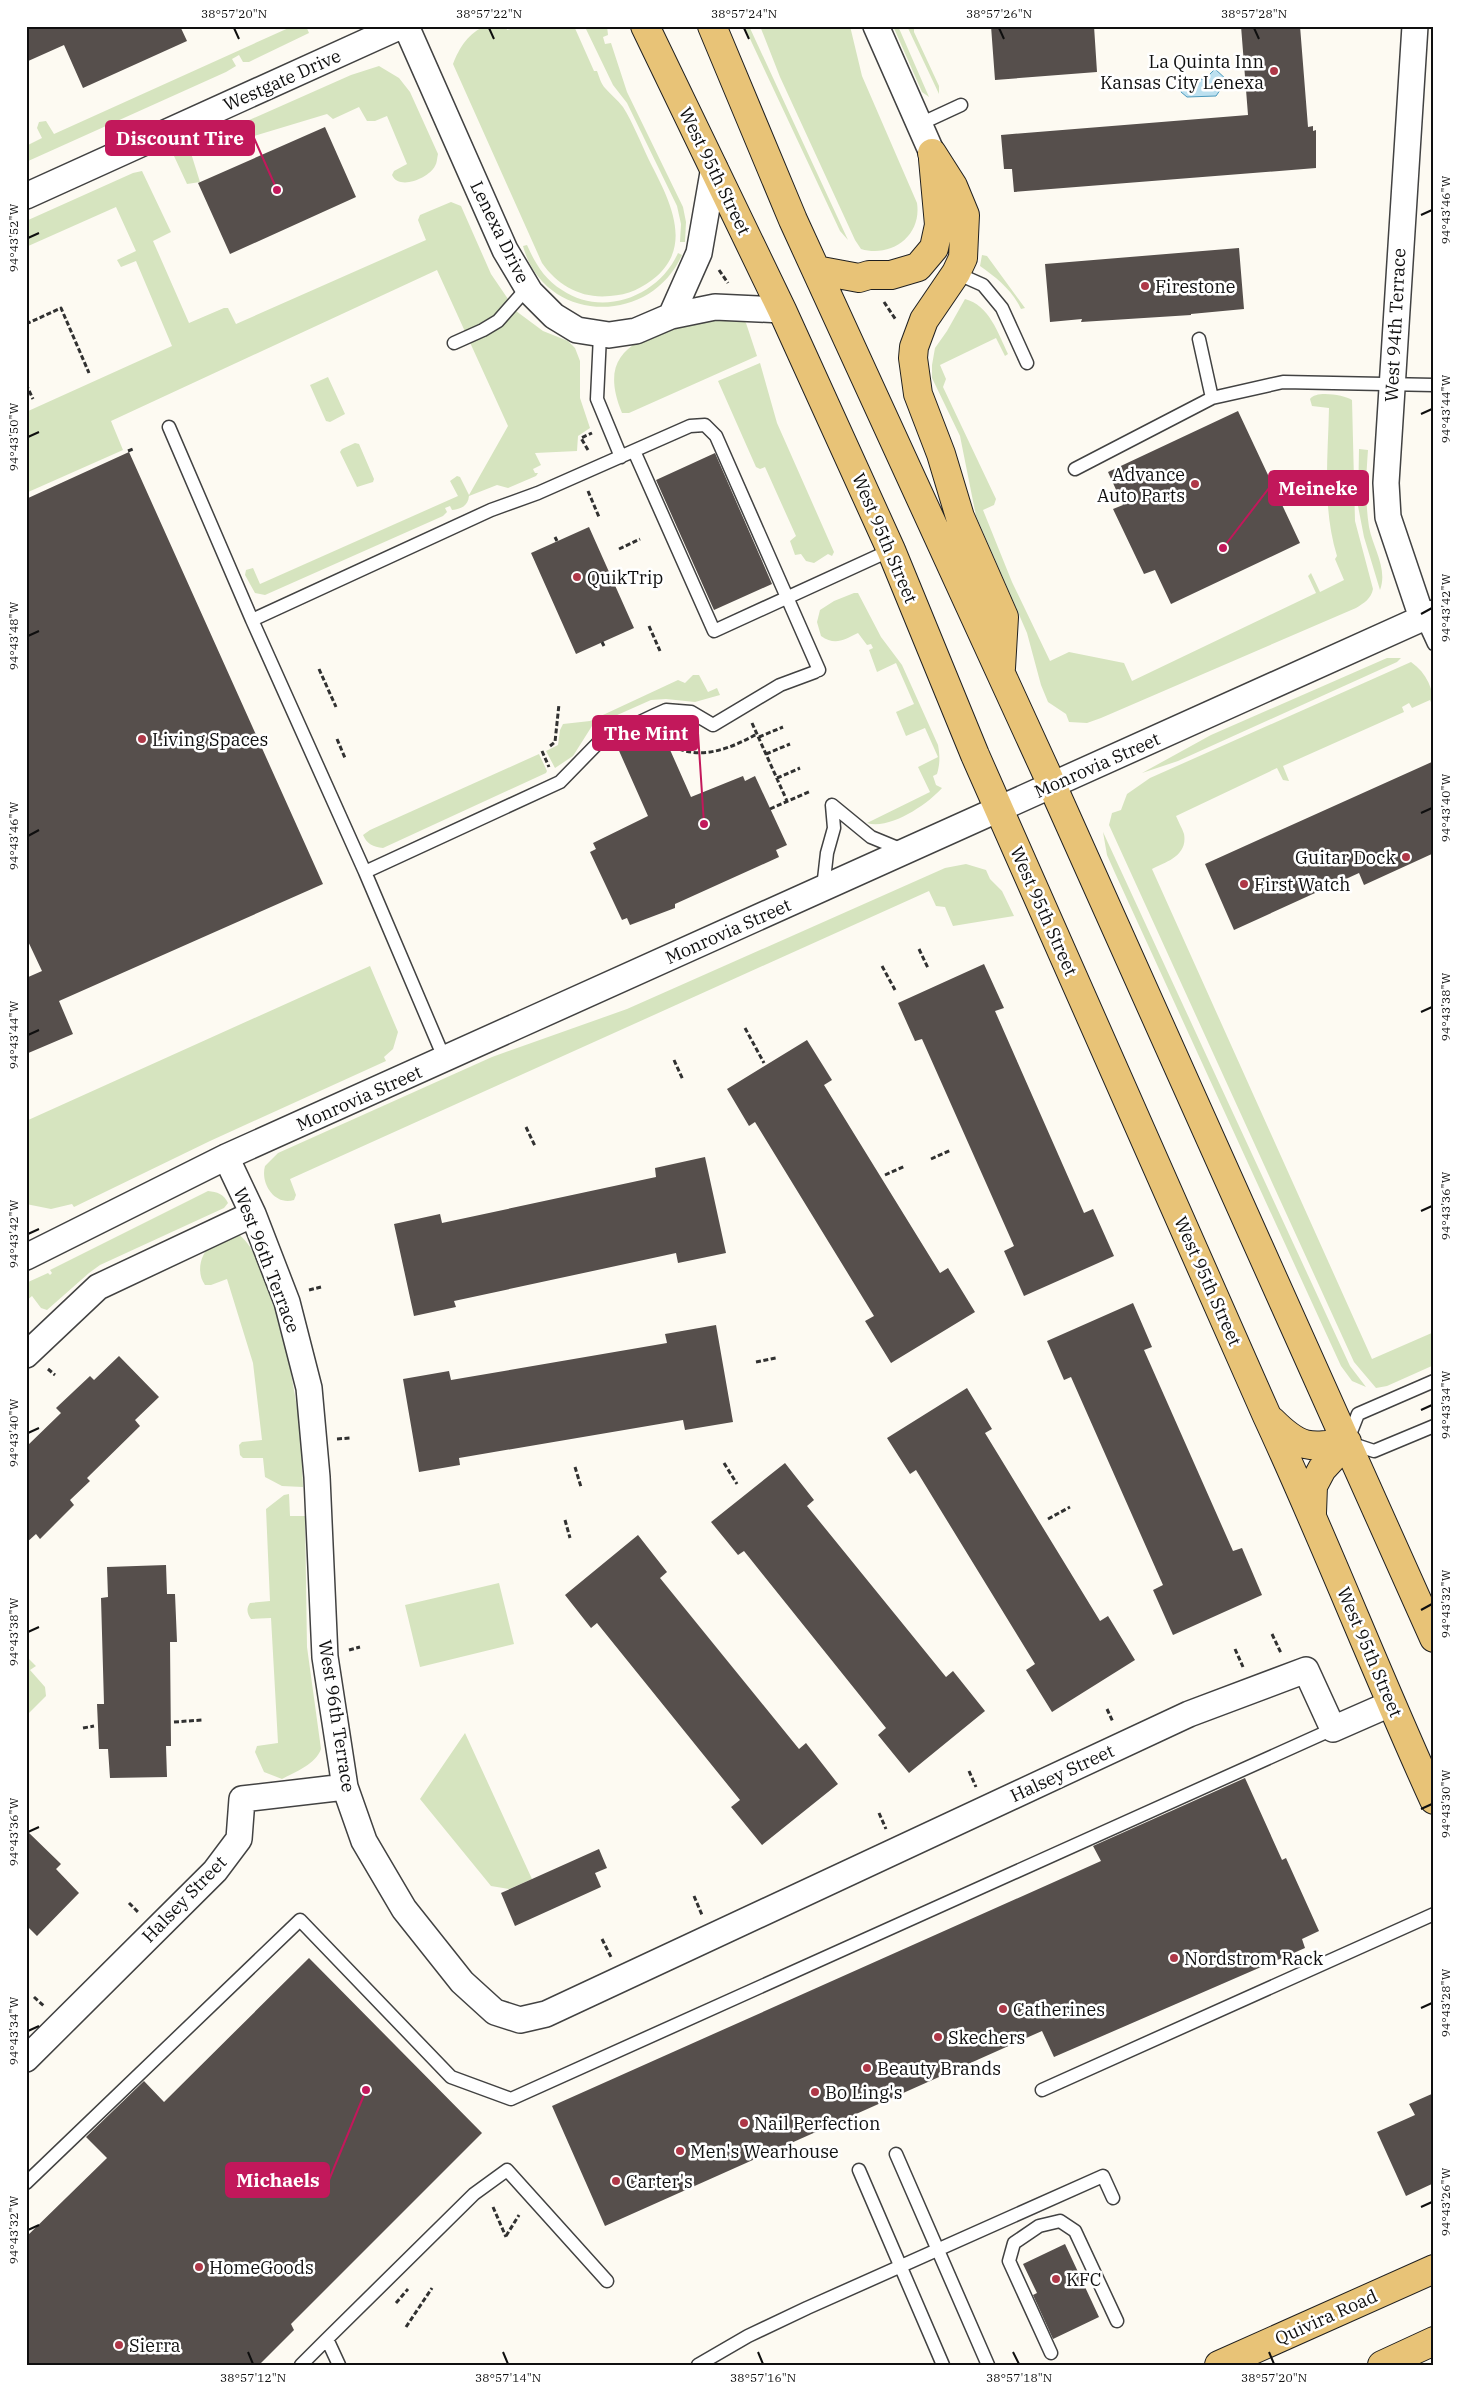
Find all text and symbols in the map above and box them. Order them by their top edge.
text: 38°57'20"N [201,6,267,21]
text: 38°57'22"N [456,6,522,21]
text: 38°57'24"N [711,6,777,21]
text: 38°57'26"N [966,6,1032,21]
text: 38°57'28"N [1221,6,1287,21]
street label: Westgate Drive [220,44,344,116]
place label: La Quinta Inn Kansas City Lenexa [1100,50,1264,94]
marker: La Quinta Inn Kansas City Lenexa [1268,65,1280,77]
street label: West 95th Street [674,103,756,239]
callout: Discount Tire [106,121,254,155]
text: Discount Tire [116,126,244,150]
text: 94°43'46"W [1438,175,1453,244]
street label: Lenexa Drive [465,177,535,287]
text: 94°43'52"W [6,203,21,272]
street label: West 94th Terrace [1379,248,1411,402]
place label: Firestone [1155,275,1235,298]
marker: Firestone [1139,280,1151,292]
text: 94°43'44"W [1438,374,1453,443]
text: 94°43'50"W [6,402,21,471]
place label: Advance Auto Parts [1097,463,1185,507]
street label: West 95th Street [847,469,923,607]
callout: Meineke [1269,471,1368,505]
text: Meineke [1278,476,1358,500]
marker: Advance Auto Parts [1189,478,1201,490]
place label: QuikTrip [587,566,663,589]
marker: QuikTrip [571,571,583,583]
text: 94°43'42"W [1438,573,1453,642]
text: 94°43'48"W [6,601,21,670]
callout: The Mint [593,716,698,750]
text: The Mint [604,721,688,745]
street label: Monrovia Street [1031,727,1163,803]
place label: Living Spaces [152,728,268,751]
marker: Living Spaces [136,733,148,745]
text: 94°43'40"W [1438,773,1453,842]
text: 94°43'46"W [6,801,21,870]
street label: West 95th Street [1005,843,1083,979]
place label: Guitar Dock [1295,846,1396,869]
marker: Guitar Dock [1400,851,1412,863]
place label: First Watch [1254,873,1351,896]
marker: First Watch [1238,878,1250,890]
street label: Monrovia Street [662,893,794,969]
text: 94°43'38"W [1438,972,1453,1041]
text: 94°43'44"W [6,1000,21,1069]
street label: Monrovia Street [293,1060,425,1136]
text: 94°43'36"W [1438,1171,1453,1240]
street label: West 96th Terrace [229,1184,305,1336]
text: 94°43'42"W [6,1199,21,1268]
street label: West 95th Street [1169,1213,1247,1349]
text: 94°43'34"W [1438,1370,1453,1439]
text: 94°43'40"W [6,1398,21,1467]
text: 94°43'32"W [1438,1569,1453,1638]
street label: West 95th Street [1332,1583,1408,1721]
text: 94°43'38"W [6,1597,21,1666]
street label: West 96th Terrace [314,1638,360,1794]
street label: Halsey Street [1006,1739,1118,1807]
text: 94°43'30"W [1438,1769,1453,1838]
text: 94°43'36"W [6,1797,21,1866]
street label: Halsey Street [137,1851,231,1947]
place label: Nordstrom Rack [1184,1947,1324,1970]
marker: Nordstrom Rack [1168,1952,1180,1964]
text: 94°43'28"W [1438,1968,1453,2037]
text: 94°43'34"W [6,1996,21,2065]
place label: Catherines [1013,1998,1105,2021]
marker: Catherines [997,2003,1009,2015]
place label: Skechers [948,2026,1025,2049]
marker: Skechers [932,2031,944,2043]
place label: Beauty Brands [877,2057,1001,2080]
marker: Beauty Brands [861,2062,873,2074]
place label: Bo Ling's [825,2081,902,2104]
marker: Bo Ling's [809,2086,821,2098]
place label: Nail Perfection [754,2112,880,2135]
marker: Nail Perfection [738,2117,750,2129]
place label: Men's Wearhouse [690,2140,839,2163]
marker: Men's Wearhouse [674,2145,686,2157]
callout: Michaels [226,2163,329,2197]
text: 94°43'26"W [1438,2167,1453,2236]
text: Michaels [236,2168,320,2192]
place label: Carter's [626,2170,693,2193]
marker: Carter's [610,2175,622,2187]
text: 94°43'32"W [6,2195,21,2264]
place label: HomeGoods [209,2256,314,2279]
marker: HomeGoods [193,2261,205,2273]
place label: KFC [1066,2268,1101,2291]
marker: KFC [1050,2273,1062,2285]
street label: Quivira Road [1271,2284,1381,2350]
place label: Sierra [129,2334,181,2357]
marker: Sierra [113,2339,125,2351]
text: 38°57'12"N [220,2370,286,2385]
text: 38°57'14"N [475,2370,541,2385]
text: 38°57'16"N [730,2370,796,2385]
text: 38°57'18"N [986,2370,1052,2385]
text: 38°57'20"N [1241,2370,1307,2385]

